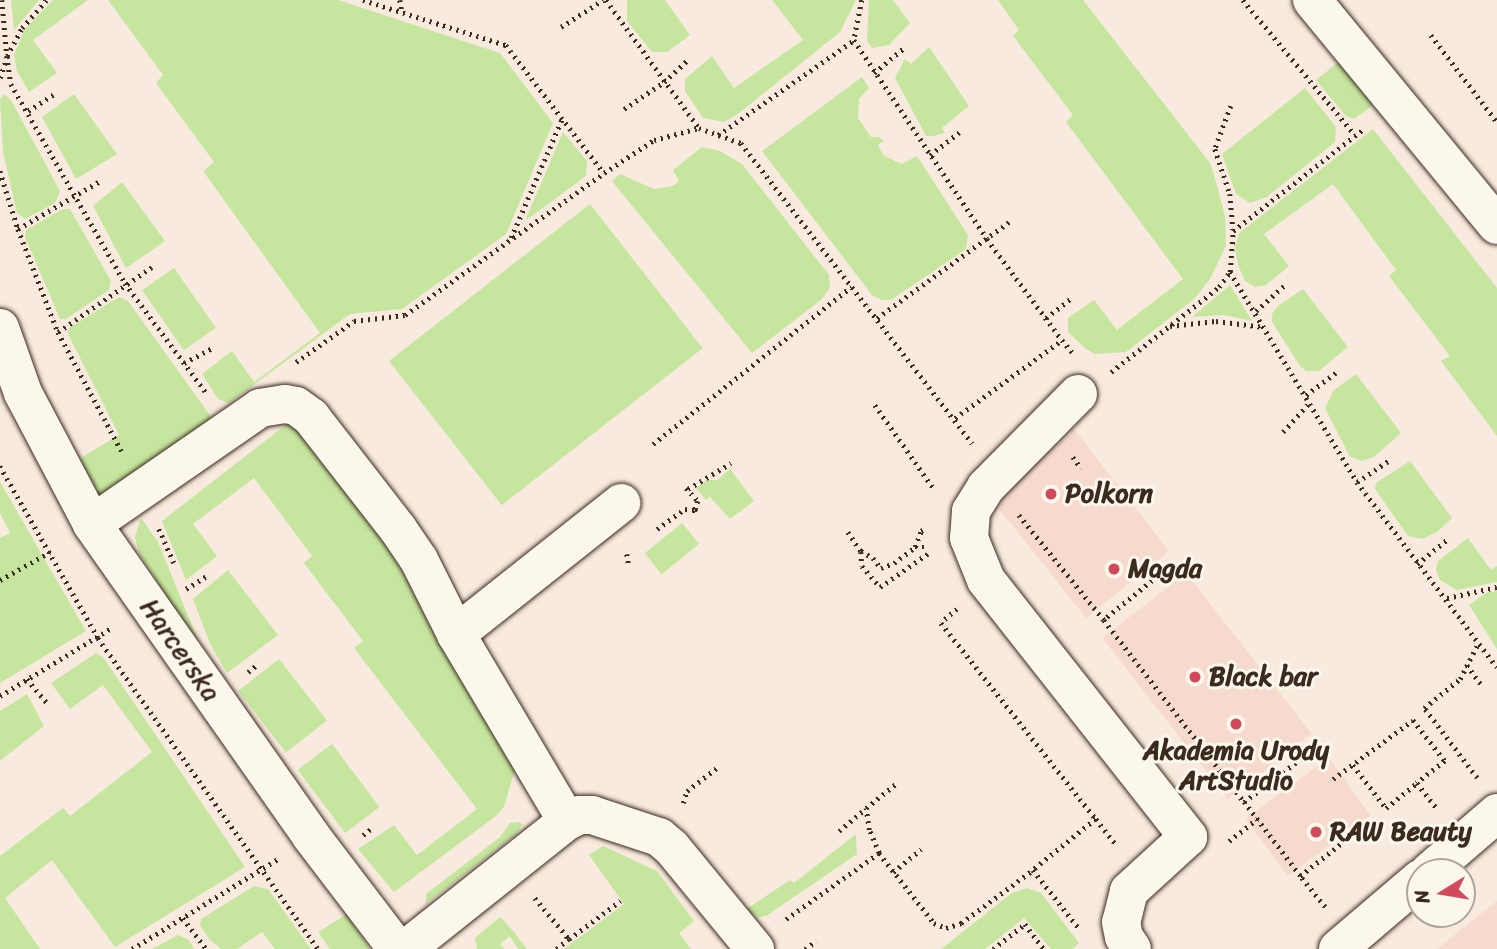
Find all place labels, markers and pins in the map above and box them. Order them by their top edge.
place label: Polkorn [1065,478,1153,510]
marker: Polkorn [1043,486,1059,502]
place label: Magda [1128,553,1202,585]
marker: Magda [1106,561,1122,577]
place label: Black bar [1209,661,1317,693]
marker: Black bar [1187,669,1203,685]
marker: Akademia Urody ArtStudio [1228,716,1244,732]
place label: Akademia Urody ArtStudio [1143,735,1329,796]
place label: RAW Beauty [1330,816,1472,848]
marker: RAW Beauty [1308,824,1324,840]

